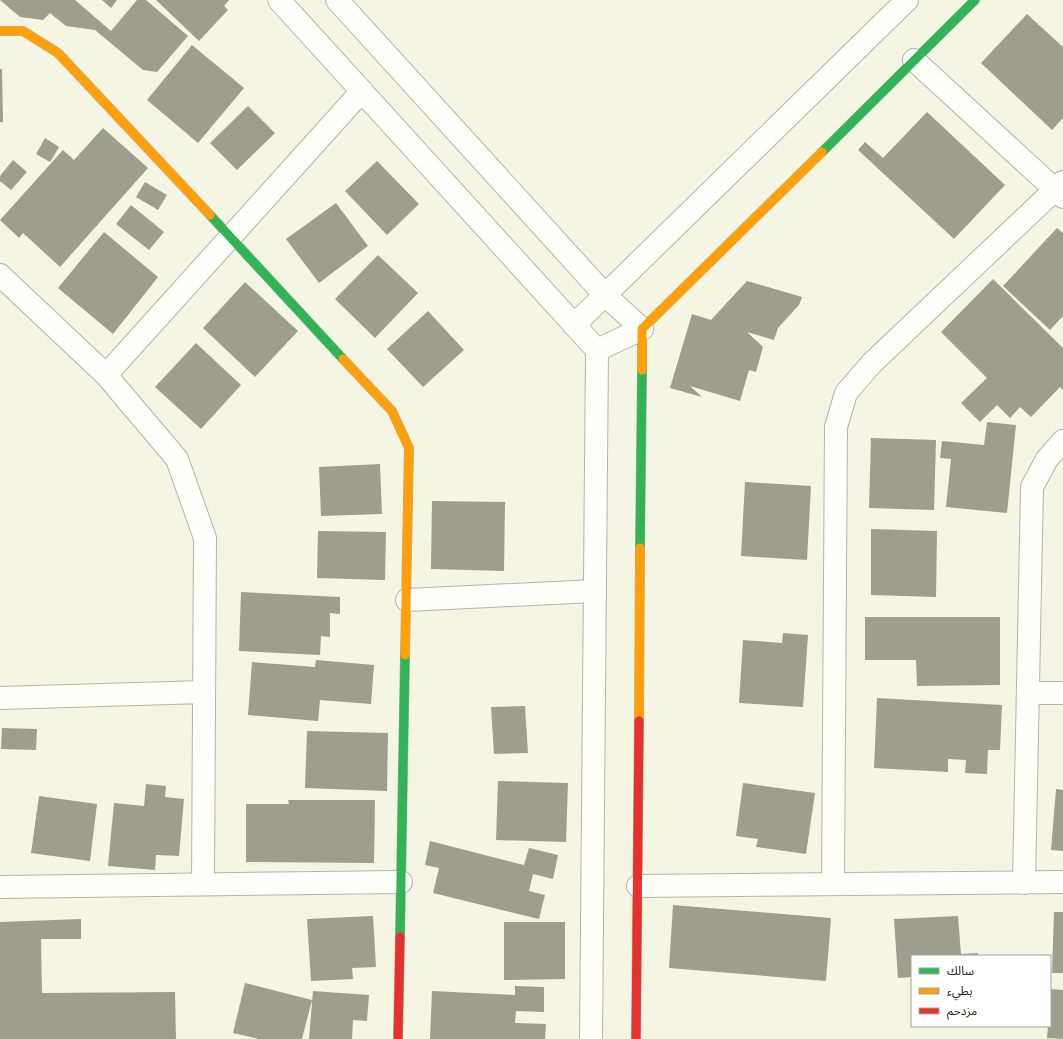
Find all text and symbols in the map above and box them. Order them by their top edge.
legend [911,955,1051,1027]
text: سالك [947,964,974,978]
text: بطيء [947,984,973,1001]
text: مزدحم [947,1004,977,1020]

